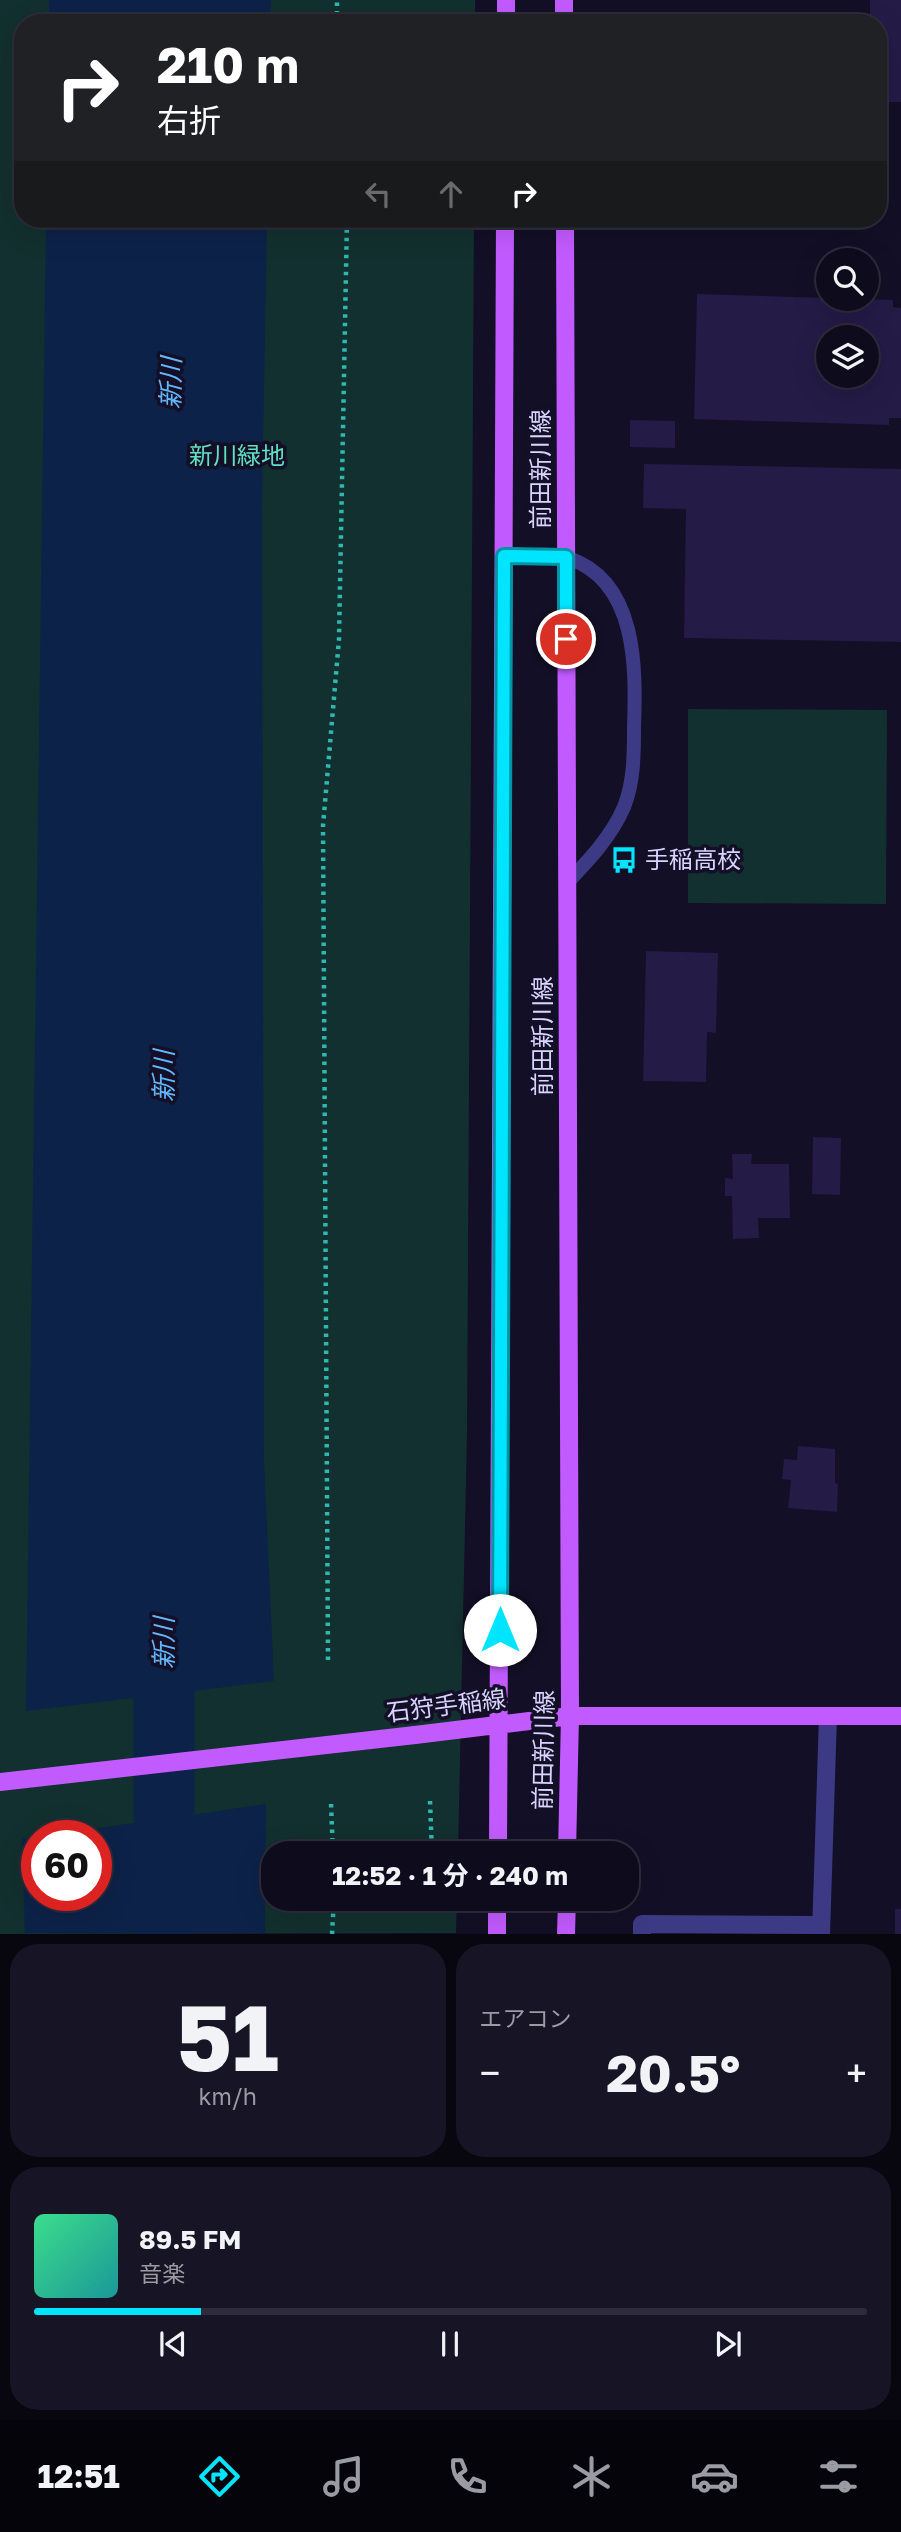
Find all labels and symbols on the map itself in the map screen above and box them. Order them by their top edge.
water label: 新川 [155,354,187,409]
street label: 前田新川線 [525,409,554,529]
park label: 新川緑地 [189,440,285,469]
pin [536,609,596,669]
place label: 手稲高校 [645,844,741,873]
bus stop icon: 手稲高校 [609,845,639,875]
street label: 前田新川線 [527,976,556,1096]
water label: 新川 [148,1047,179,1102]
position arrow [463,1593,537,1667]
water label: 新川 [148,1614,179,1669]
street label: 石狩手稲線 [384,1683,507,1726]
street label: 前田新川線 [527,1690,558,1810]
speed limit sign: 60 [21,1820,112,1911]

